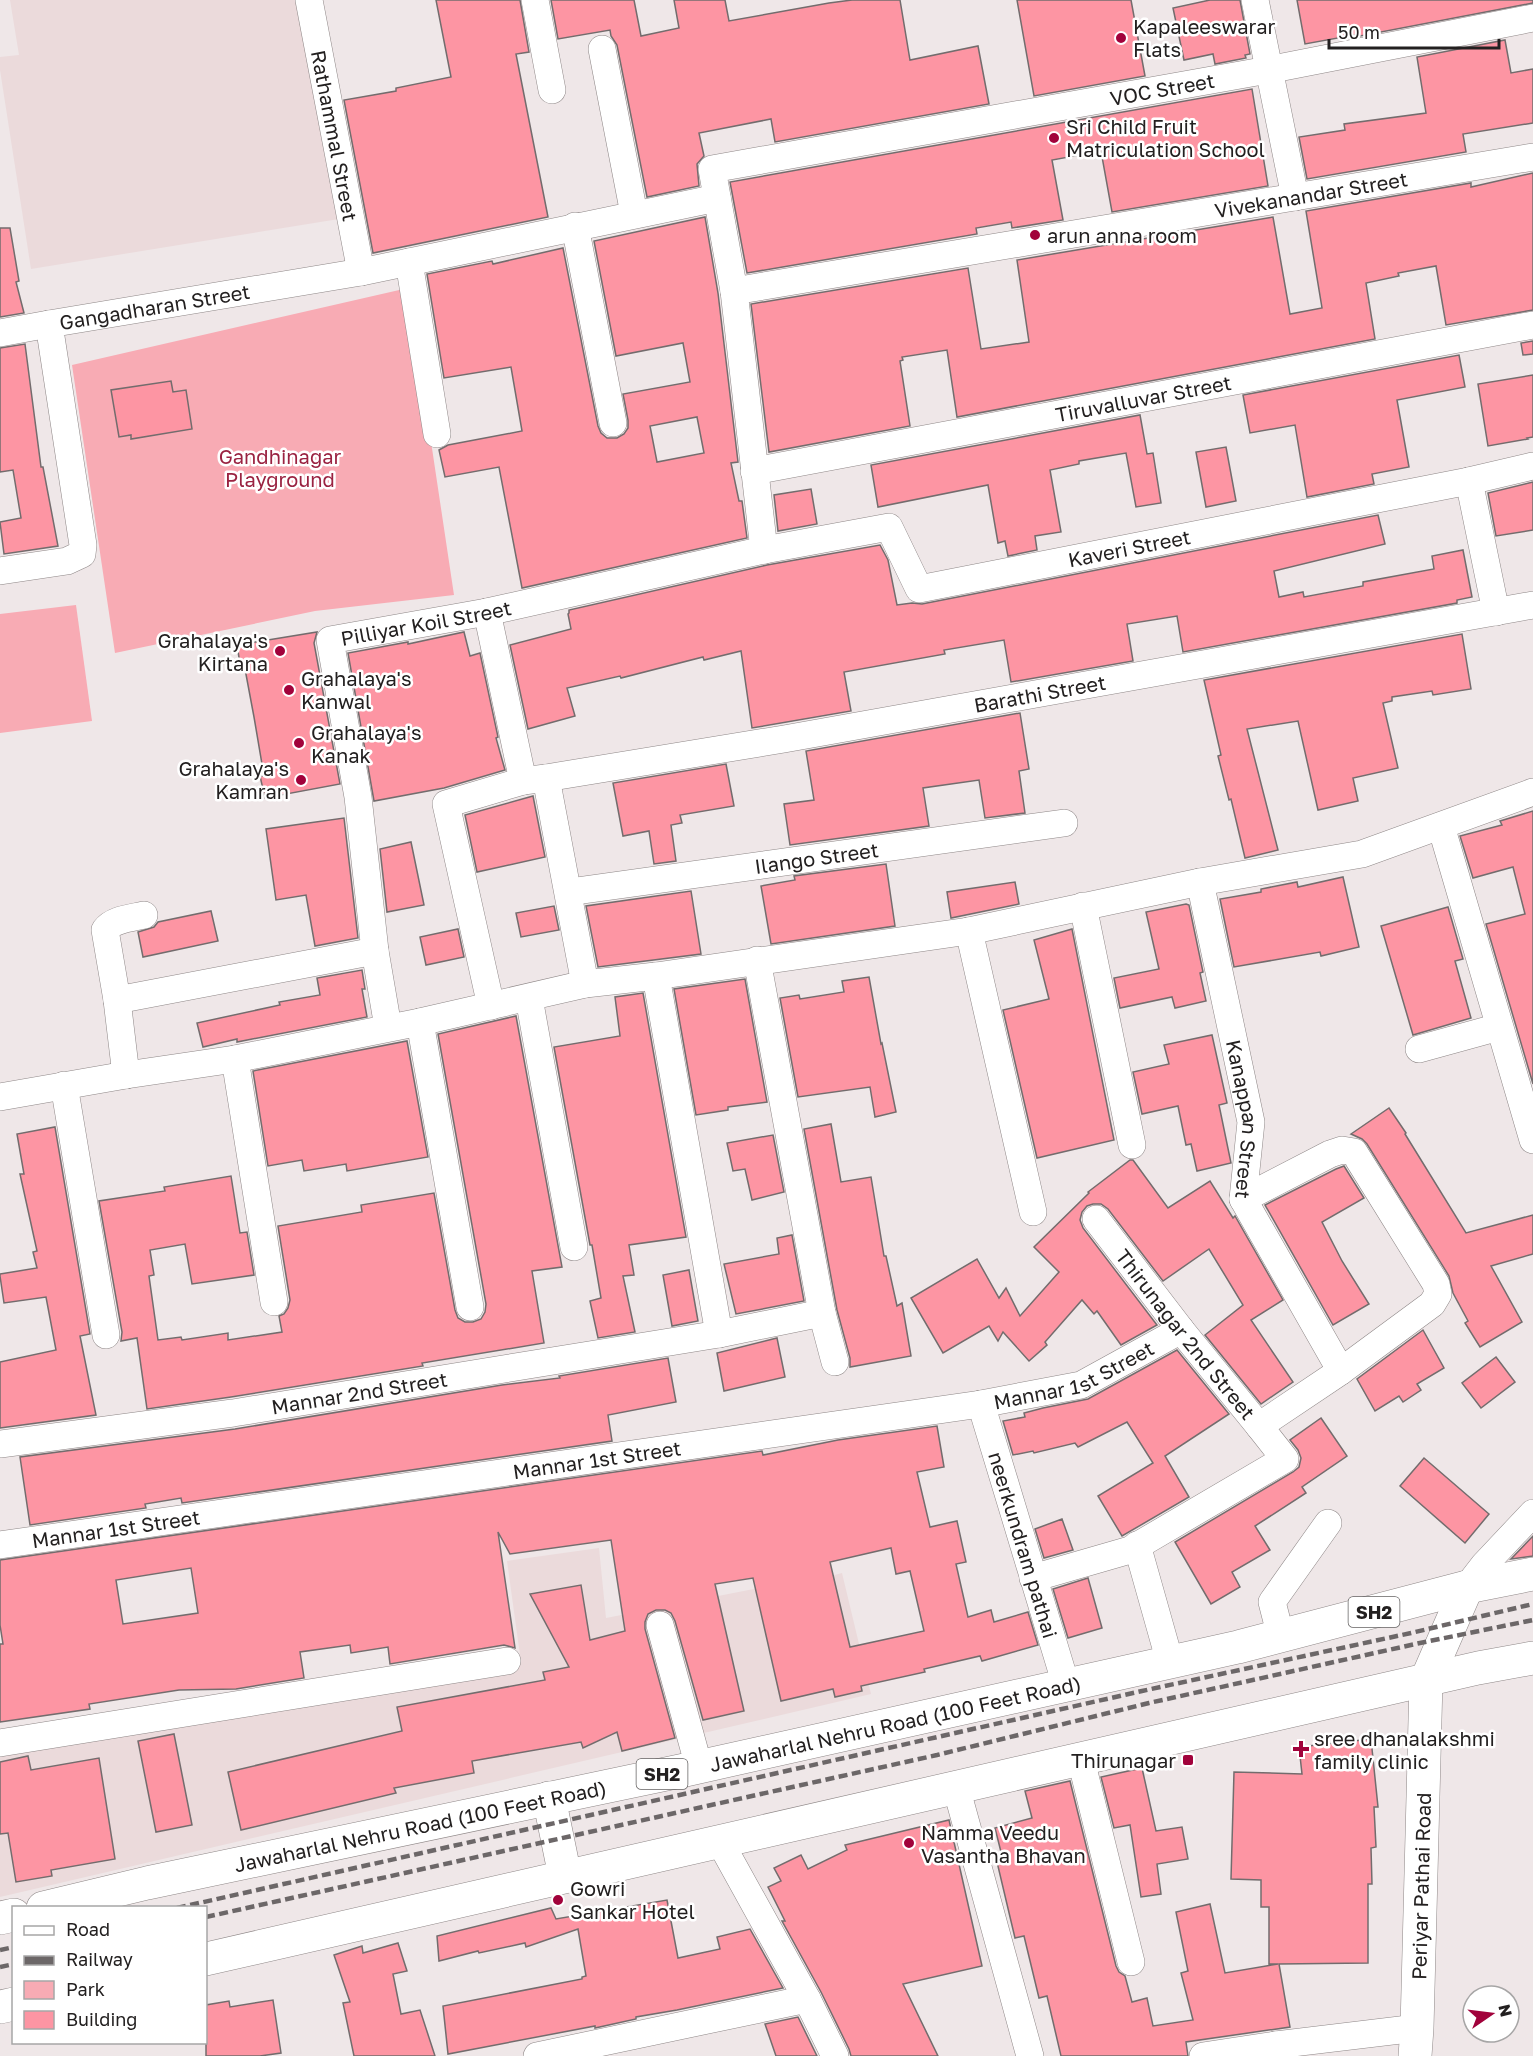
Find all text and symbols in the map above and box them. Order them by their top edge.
scale bar [1329,12,1498,50]
place label: Kapaleeswarar Flats [1133,14,1275,61]
text: 50 m [1338,21,1380,43]
marker: Kapaleeswarar Flats [1114,31,1128,45]
street label: Rathammal Street [307,48,363,223]
street label: VOC Street [1108,68,1216,110]
place label: Sri Child Fruit Matriculation School [1066,114,1265,161]
marker: Sri Child Fruit Matriculation School [1047,131,1061,145]
street label: Vivekanandar Street [1213,166,1409,222]
place label: arun anna room [1047,223,1197,247]
marker: arun anna room [1028,228,1042,242]
street label: Gangadharan Street [58,279,252,334]
street label: Tiruvalluvar Street [1053,370,1233,426]
park label: Gandhinagar Playground [219,444,342,491]
street label: Kaveri Street [1066,524,1192,571]
street label: Pilliyar Koil Street [339,595,513,650]
place label: Grahalaya's Kirtana [157,628,268,675]
marker: Grahalaya's Kirtana [273,644,287,658]
place label: Grahalaya's Kanwal [301,666,412,713]
street label: Barathi Street [972,670,1108,717]
marker: Grahalaya's Kanwal [282,683,296,697]
place label: Grahalaya's Kanak [311,720,422,767]
marker: Grahalaya's Kanak [292,736,306,750]
place label: Grahalaya's Kamran [178,756,289,803]
marker: Grahalaya's Kamran [294,773,308,787]
street label: Ilango Street [753,837,880,878]
street label: Kanappan Street [1222,1037,1263,1200]
street label: Thirunagar 2nd Street [1111,1244,1261,1424]
street label: Mannar 1st Street [992,1335,1158,1413]
street label: Mannar 2nd Street [270,1366,449,1419]
street label: Mannar 1st Street [511,1435,683,1483]
street label: neerkundram pathai [984,1449,1063,1641]
street label: Mannar 1st Street [30,1504,202,1552]
road number: SH2 [1348,1597,1400,1627]
street label: Jawaharlal Nehru Road (100 Feet Road) [707,1670,1083,1776]
place label: sree dhanalakshmi family clinic [1314,1726,1495,1773]
marker: sree dhanalakshmi family clinic [1292,1740,1310,1758]
place label: Thirunagar [1071,1748,1176,1772]
marker: Thirunagar [1181,1753,1195,1767]
road number: SH2 [636,1759,688,1789]
street label: Jawaharlal Nehru Road (100 Feet Road) [232,1775,608,1876]
street label: Periyar Pathai Road [1406,1792,1435,1980]
place label: Namma Veedu Vasantha Bhavan [921,1820,1086,1867]
marker: Namma Veedu Vasantha Bhavan [902,1836,916,1850]
place label: Gowri Sankar Hotel [570,1876,695,1923]
marker: Gowri Sankar Hotel [551,1893,565,1907]
legend [12,1906,207,2044]
text: Road [66,1918,110,1940]
text: Railway [66,1948,133,1970]
text: Park [66,1978,105,2000]
north arrow [1461,1984,1521,2044]
text: N [1494,2002,1517,2019]
text: Building [66,2008,137,2030]

